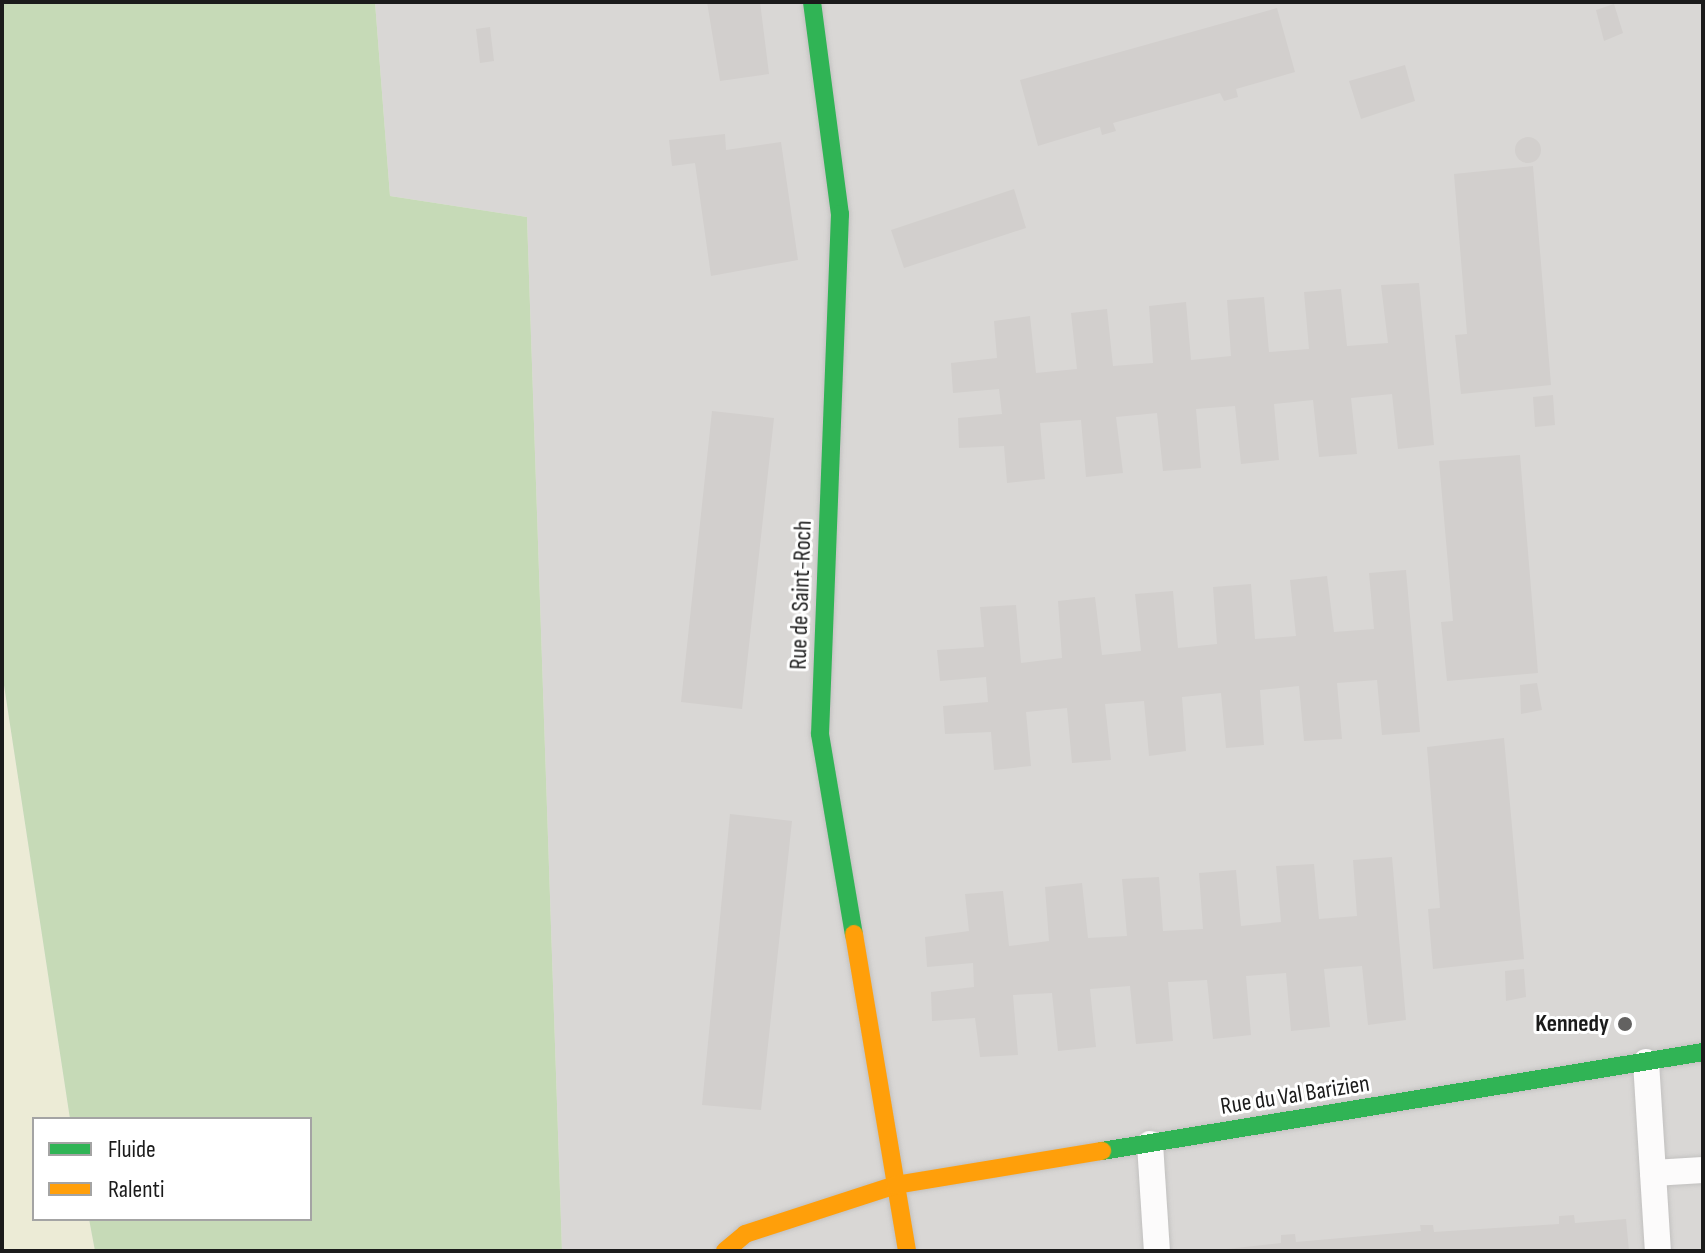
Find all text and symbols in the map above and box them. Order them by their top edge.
street label: Rue de Saint-Roch [784,520,818,670]
place label: Kennedy [1535,1010,1609,1038]
marker: Kennedy [1616,1015,1634,1033]
street label: Rue du Val Barizien [1218,1069,1372,1121]
legend [32,1117,312,1221]
text: Fluide [108,1135,156,1164]
text: Ralenti [108,1175,164,1204]

